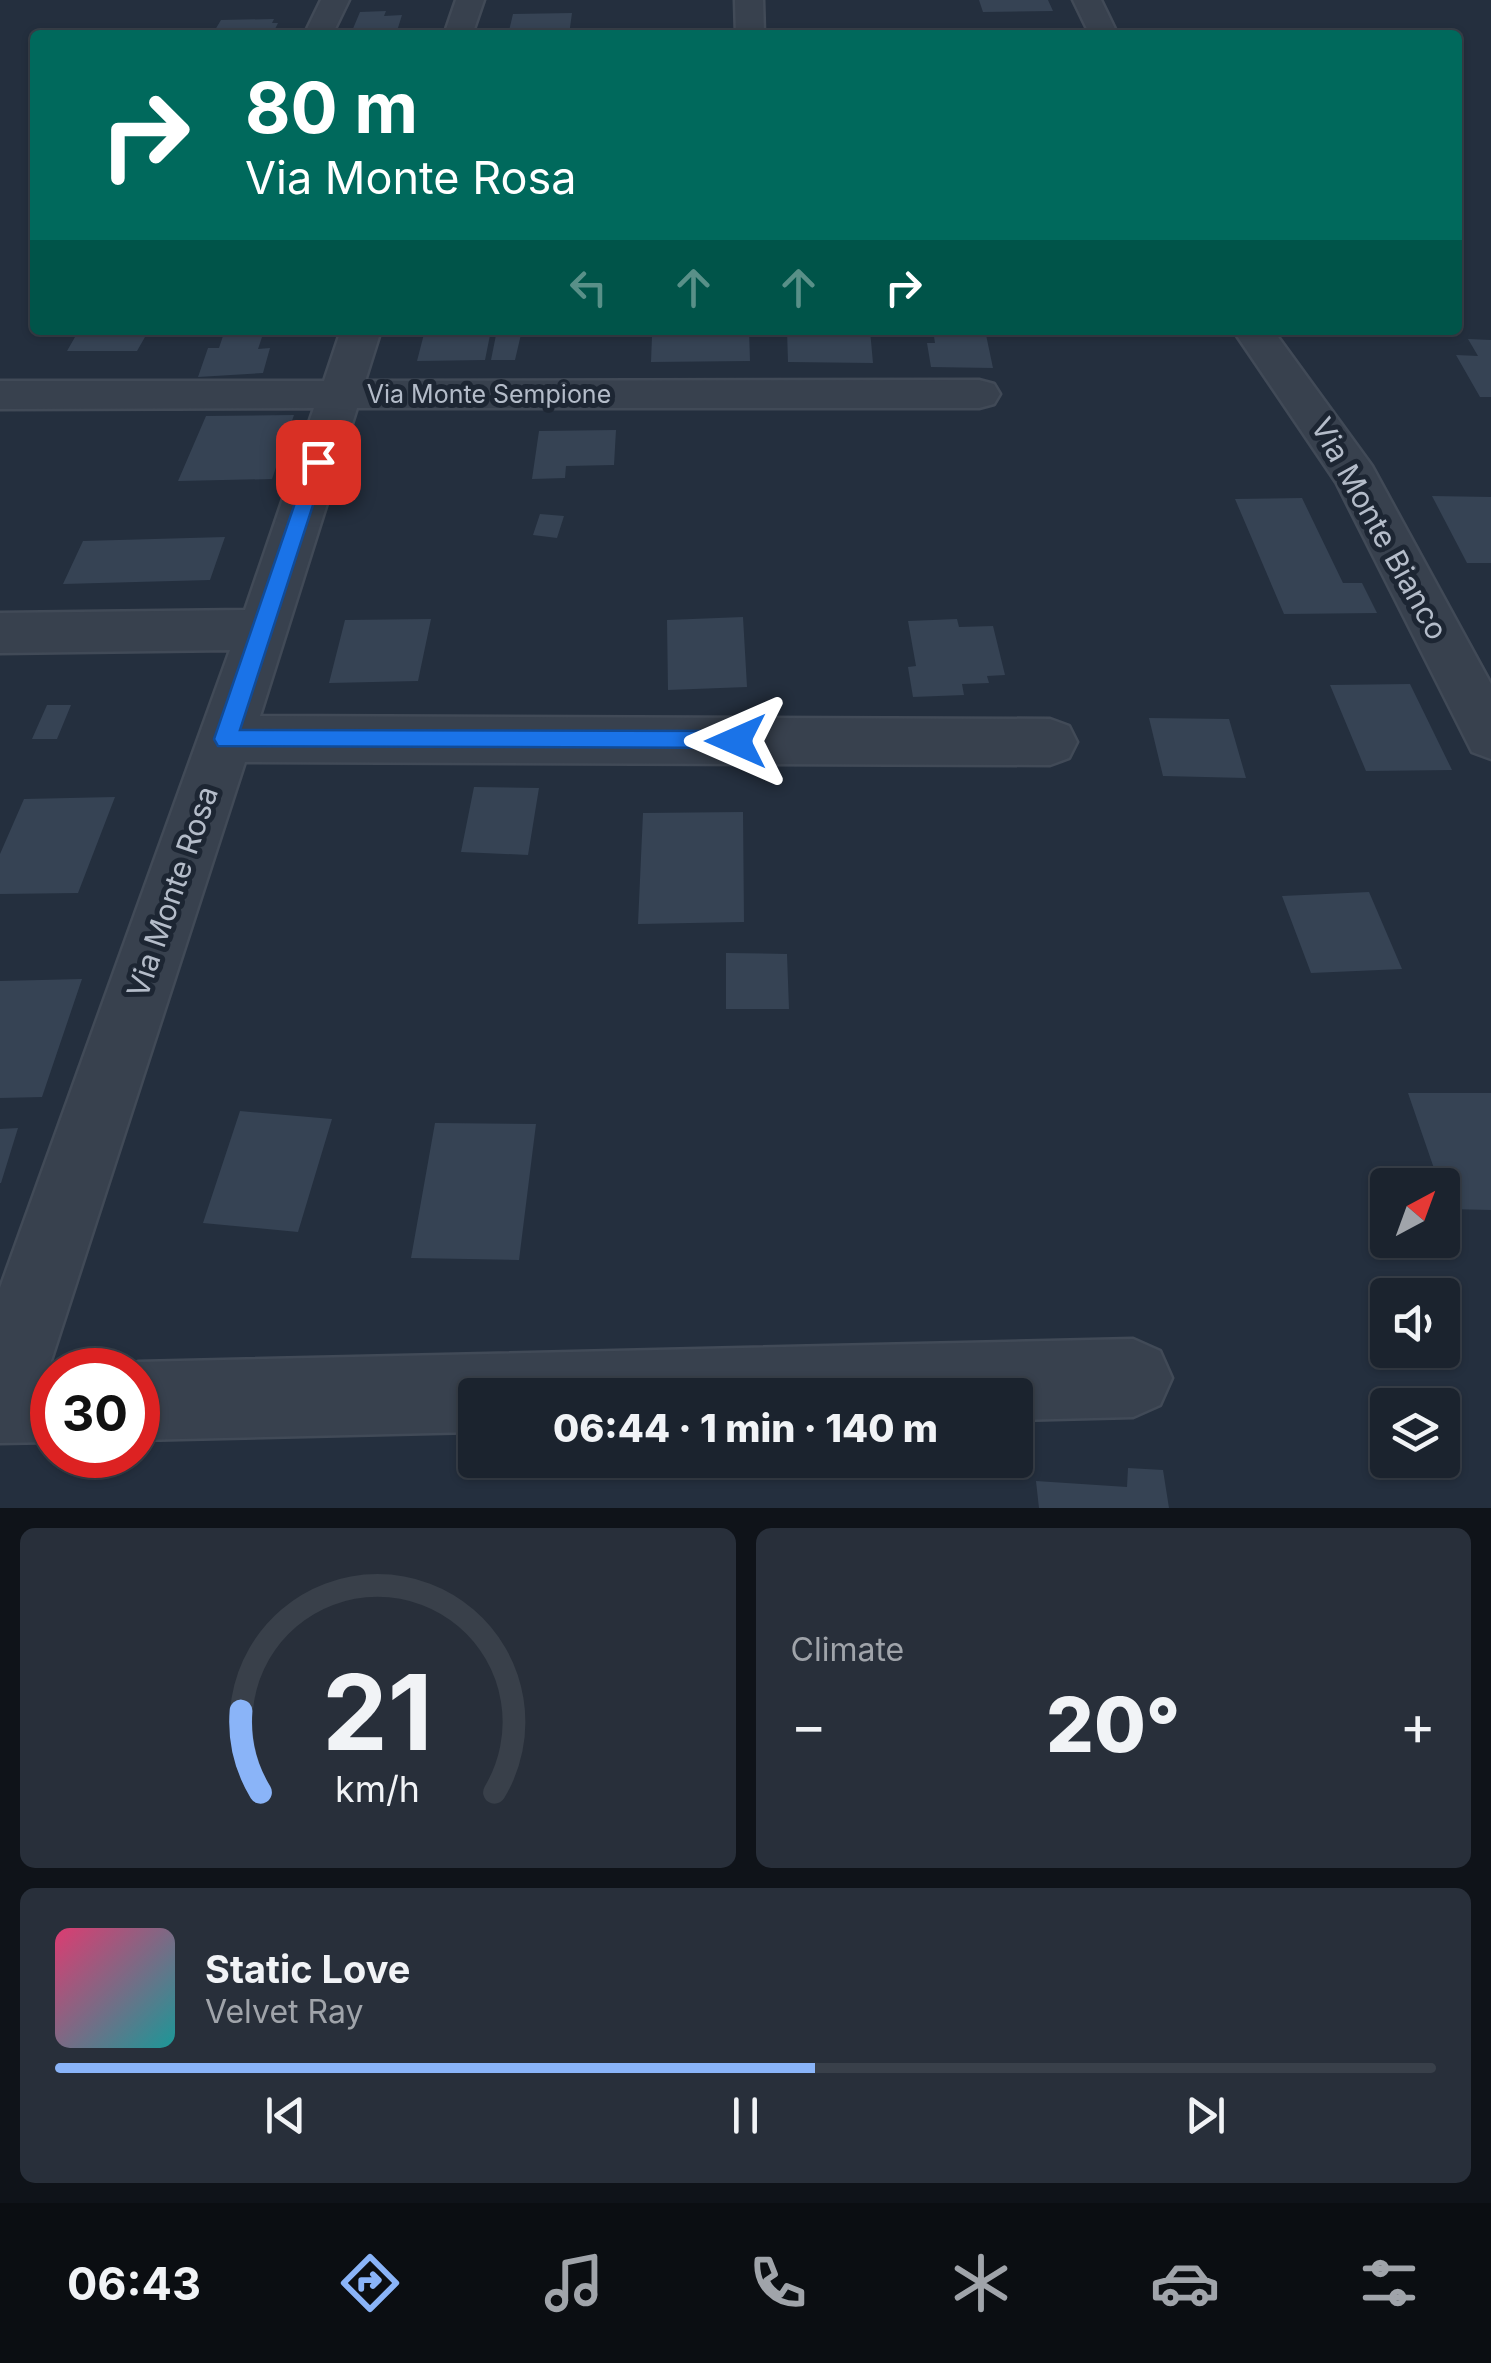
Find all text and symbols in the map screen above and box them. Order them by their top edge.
text: 80 m [245,65,418,150]
icon: right [80,70,210,200]
text: Via Monte Rosa [245,150,577,205]
icon: left [561,260,616,315]
icon: ahead [666,260,721,315]
icon: ahead [771,260,826,315]
icon: right [876,260,931,315]
street label: Via Monte Sempione [367,379,611,409]
street label: Via Monte Bianco [1304,411,1456,646]
pin [276,420,361,505]
icon: arrive [291,435,346,490]
position arrow [684,689,788,793]
street label: Via Monte Rosa [119,781,225,1002]
north arrow [1370,1168,1460,1258]
map controls [1370,1168,1460,1478]
button: sound [1370,1278,1460,1368]
speed limit sign: 30 [30,1348,160,1478]
button: layers [1370,1388,1460,1478]
text: 06:44 · 1 min · 140 m [553,1405,938,1451]
text: Climate [791,1630,904,1669]
text: 21 [323,1649,433,1775]
text: 20° [1046,1679,1180,1770]
text: − [791,1692,827,1758]
text: + [1400,1692,1436,1758]
text: km/h [335,1767,420,1811]
text: Static Love [205,1946,410,1992]
text: Velvet Ray [205,1992,363,2031]
icon: previous [258,2088,313,2143]
icon: pause [718,2088,773,2143]
icon: next [1178,2088,1233,2143]
icon: directions [335,2248,405,2318]
icon: music [539,2248,609,2318]
icon: phone [743,2248,813,2318]
icon: climate [946,2248,1016,2318]
icon: car [1150,2248,1220,2318]
icon: filters [1354,2248,1424,2318]
text: 06:43 [67,2256,201,2311]

